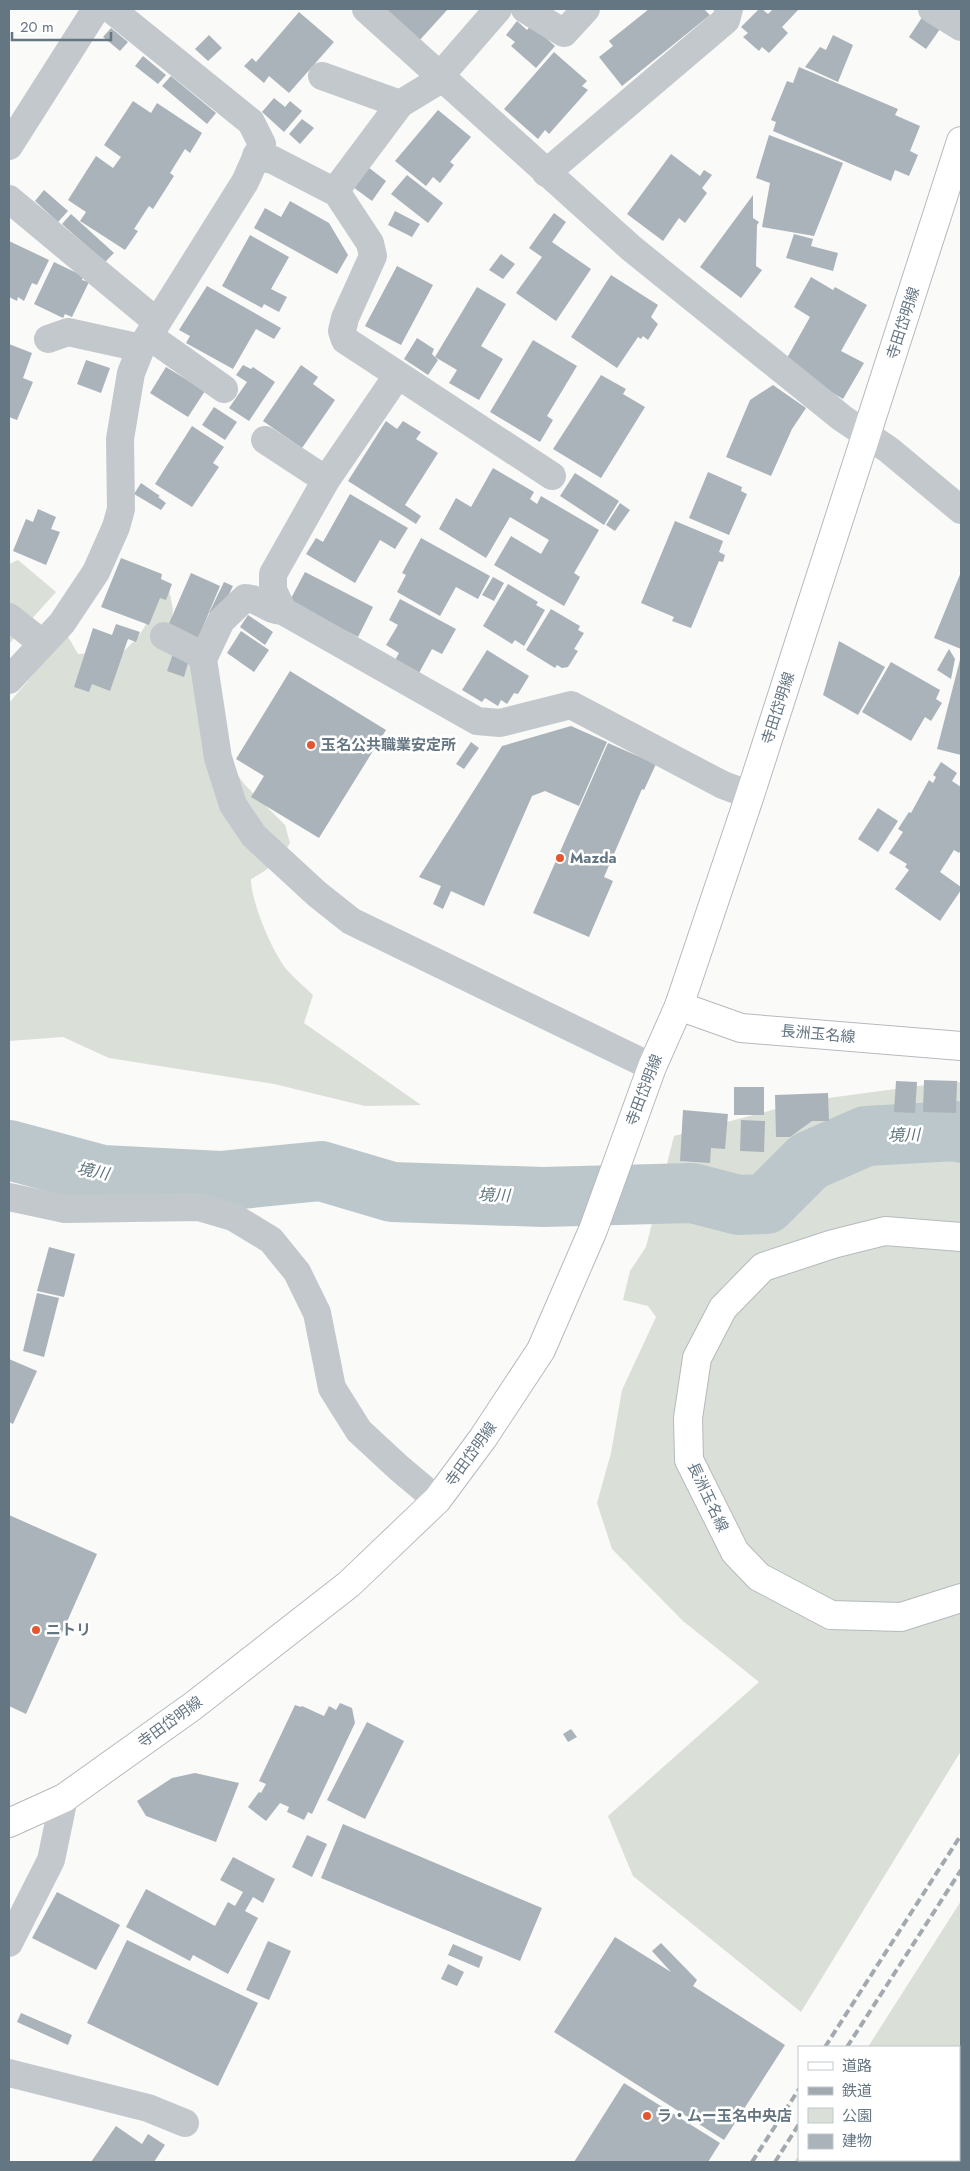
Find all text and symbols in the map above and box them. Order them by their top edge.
scale bar [12,10,111,42]
text: 20 m [20,16,54,38]
street label: 寺田岱明線 [881,284,925,362]
street label: 寺田岱明線 [756,669,800,747]
place label: 玉名公共職業安定所 [321,734,456,756]
marker: 玉名公共職業安定所 [305,739,317,751]
place label: Mazda [570,847,617,869]
marker: Mazda [554,852,566,864]
street label: 長洲玉名線 [780,1020,856,1048]
street label: 寺田岱明線 [620,1051,668,1129]
water label: 境川 [888,1123,922,1147]
water label: 境川 [75,1157,113,1186]
water label: 境川 [478,1183,512,1207]
street label: 寺田岱明線 [440,1417,502,1491]
street label: 長洲玉名線 [682,1458,734,1536]
place label: ニトリ [46,1619,91,1641]
marker: ニトリ [30,1624,42,1636]
street label: 寺田岱明線 [133,1691,207,1753]
legend [798,2046,960,2161]
text: 道路 [842,2055,872,2077]
text: 鉄道 [842,2080,872,2102]
place label: ラ・ムー玉名中央店 [657,2105,792,2127]
text: 公園 [842,2105,872,2127]
marker: ラ・ムー玉名中央店 [641,2110,653,2122]
text: 建物 [842,2130,872,2152]

